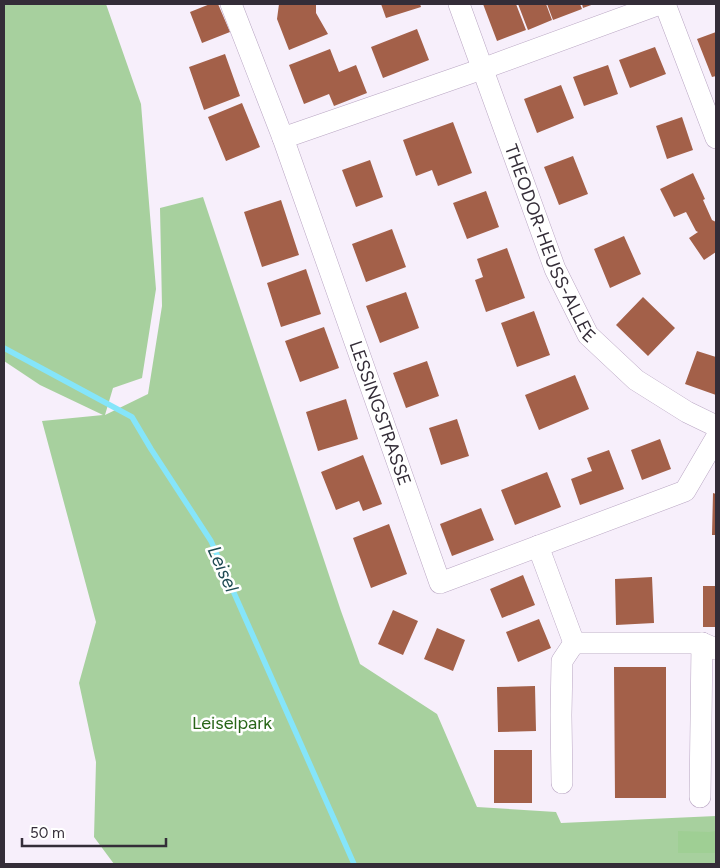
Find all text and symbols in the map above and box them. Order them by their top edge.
street label: THEODOR-HEUSS-ALLEE [500,141,600,347]
street label: LESSINGSTRASSE [344,338,416,489]
water label: Leisel [203,542,244,596]
park label: Leiselpark [192,712,272,734]
scale bar [22,816,166,848]
text: 50 m [30,824,65,842]

